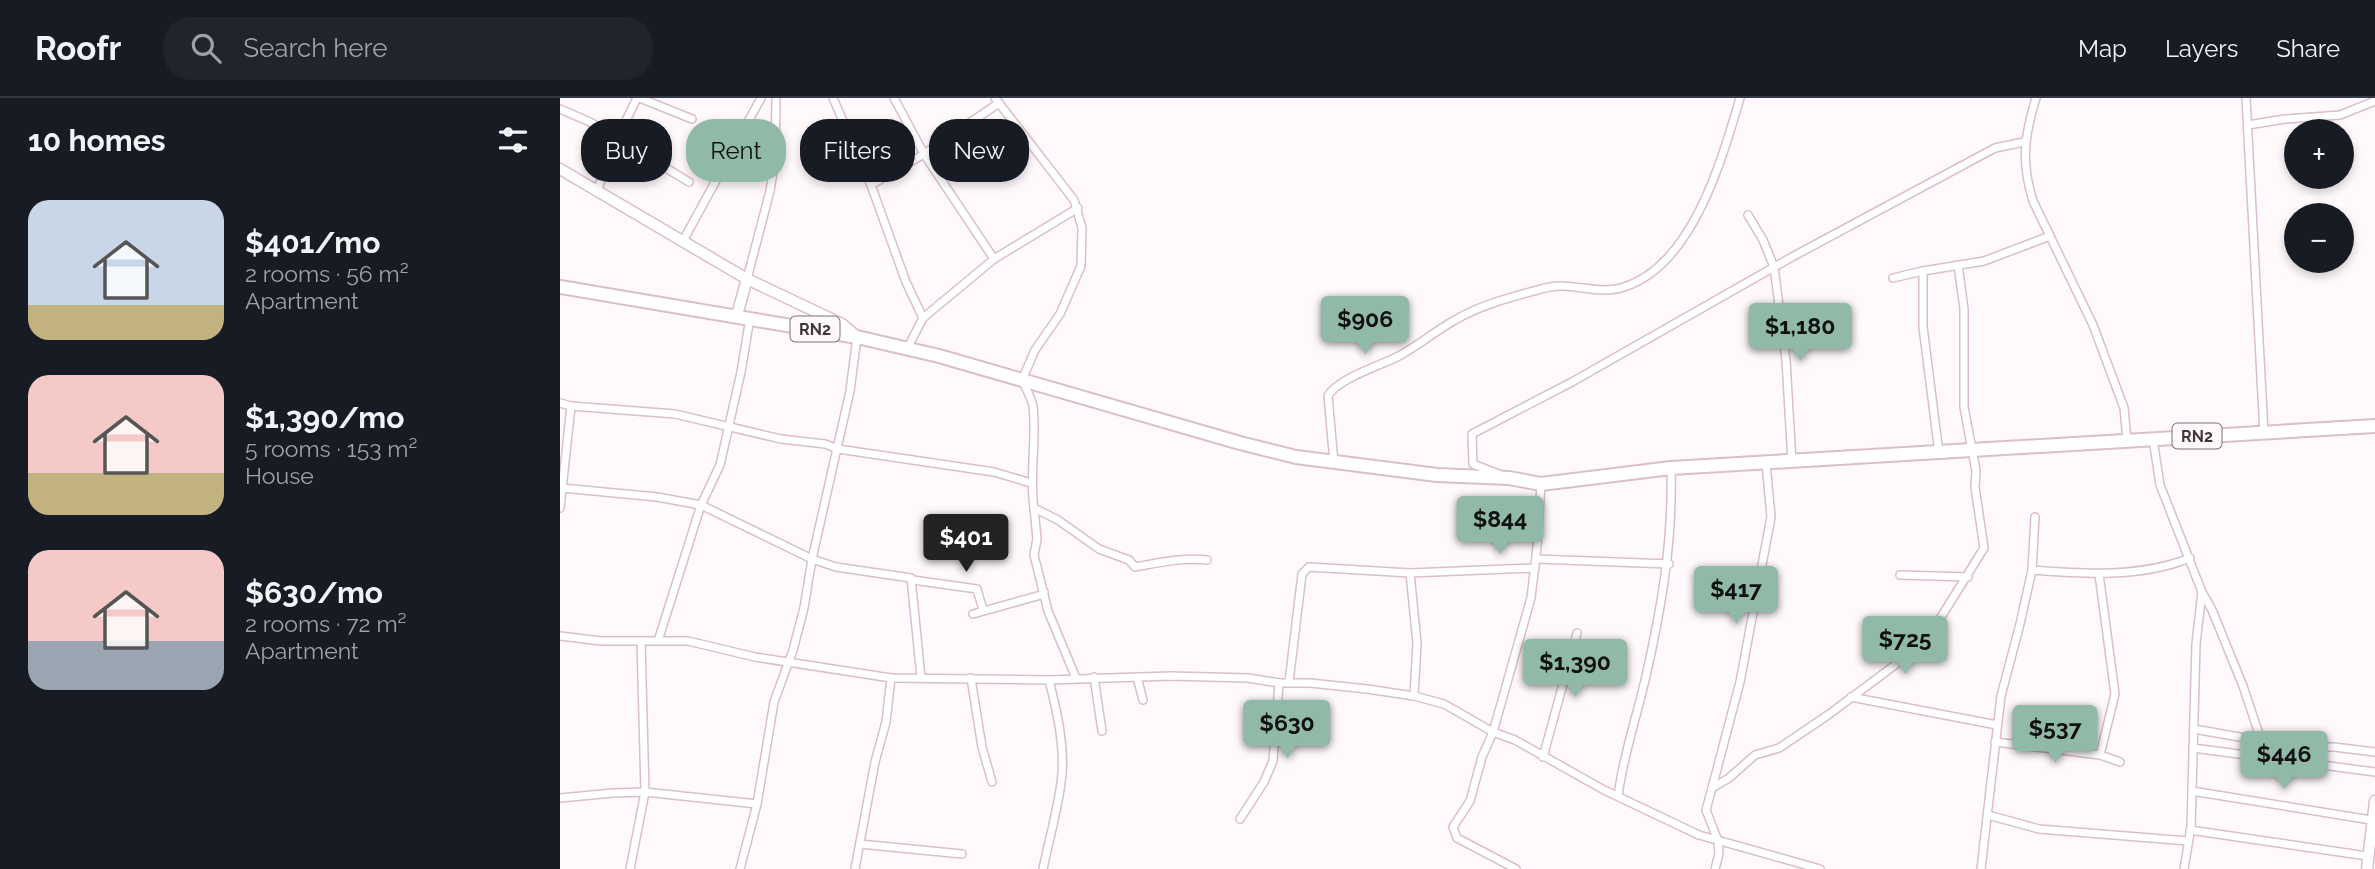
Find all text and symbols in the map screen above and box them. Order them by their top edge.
search box [163,17,653,80]
text: Roofr [35,29,121,68]
icon: search [187,29,225,67]
text: Search here [243,33,388,63]
text: Map [2078,34,2127,63]
text: Layers [2165,34,2238,63]
text: Share [2276,34,2340,63]
chip: Buy [581,119,672,182]
chip: Rent [686,119,786,182]
chip: Filters [800,119,915,182]
chip: New [929,119,1029,182]
map controls [2284,119,2354,273]
button: + [2284,119,2354,189]
icon: filters [494,121,532,159]
text: 10 homes [28,123,165,158]
button: − [2284,203,2354,273]
text: $401/mo [245,225,380,260]
icon: home [84,228,168,312]
text: 2 rooms · 56 m² [245,260,409,287]
text: Apartment [245,287,359,314]
pin: $906 [1324,296,1406,356]
pin: $1,180 [1743,303,1857,363]
text: $906 [1337,305,1393,332]
text: $1,180 [1765,312,1835,339]
road number: RN2 [790,316,840,342]
text: $1,390/mo [245,400,404,435]
icon: home [84,403,168,487]
road number: RN2 [2172,424,2222,448]
text: 5 rooms · 153 m² [245,435,417,462]
text: House [245,462,314,489]
pin: $844 [1459,496,1541,556]
text: $844 [1473,505,1527,532]
pin: $401 [925,514,1007,574]
text: $401 [939,523,993,550]
pin: $417 [1695,566,1777,626]
text: $630/mo [245,575,383,610]
text: $417 [1710,575,1762,602]
icon: home [84,578,168,662]
text: 2 rooms · 72 m² [245,610,406,637]
pin: $725 [1864,616,1946,676]
text: $725 [1878,625,1932,652]
text: Apartment [245,637,359,664]
pin: $1,390 [1518,640,1632,699]
text: $1,390 [1539,648,1611,675]
pin: $630 [1246,700,1328,760]
pin: $537 [2014,706,2096,765]
text: $630 [1259,709,1315,736]
text: $537 [2028,714,2082,741]
pin: $446 [2243,732,2325,791]
text: $446 [2257,740,2311,767]

